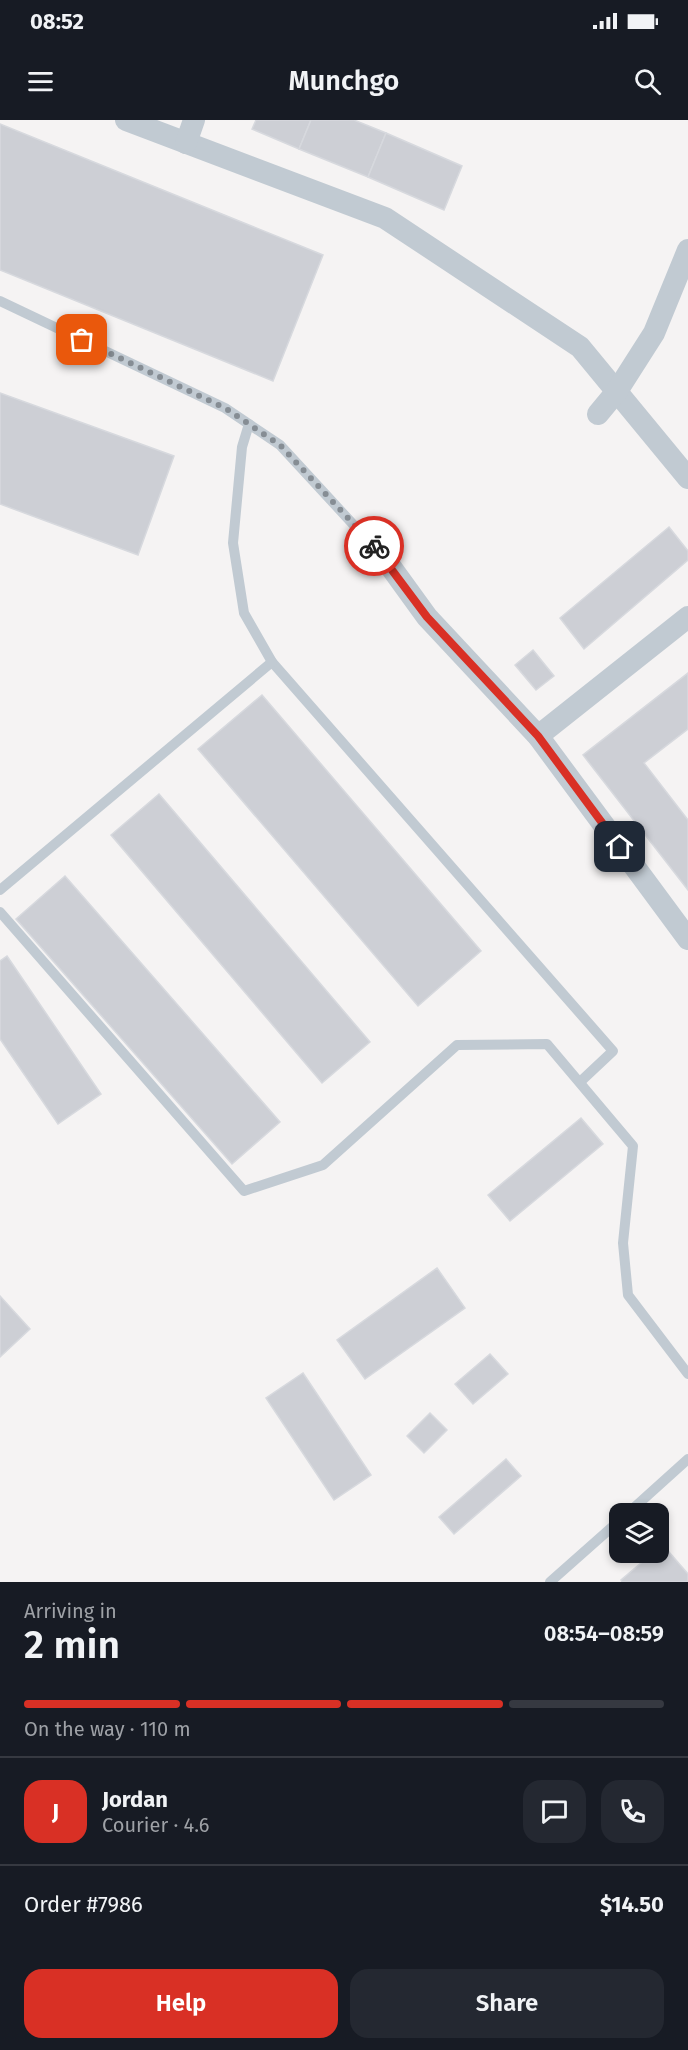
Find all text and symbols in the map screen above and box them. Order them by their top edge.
text: 08:52 [30,8,84,35]
icon: menu [24,65,57,98]
text: Munchgo [289,65,399,97]
icon: search [631,65,664,98]
pin [56,314,107,365]
icon: bag [65,323,98,356]
courier [344,516,404,576]
icon: bike [358,530,391,563]
pin [594,821,645,872]
icon: home [603,830,636,863]
map controls [609,1503,669,1563]
button: layers [609,1503,669,1563]
text: Arriving in [24,1599,117,1623]
text: 08:54–08:59 [544,1620,664,1647]
text: 2 min [24,1622,120,1668]
text: On the way · 110 m [24,1717,191,1741]
button: chat [523,1780,586,1843]
button: phone [601,1780,664,1843]
text: Jordan [102,1786,168,1813]
text: J [52,1798,59,1825]
text: Courier · 4.6 [102,1813,209,1837]
text: Order #7986 [24,1891,143,1918]
text: $14.50 [600,1891,664,1918]
button: Help [24,1969,338,2038]
button: Share [350,1969,664,2038]

